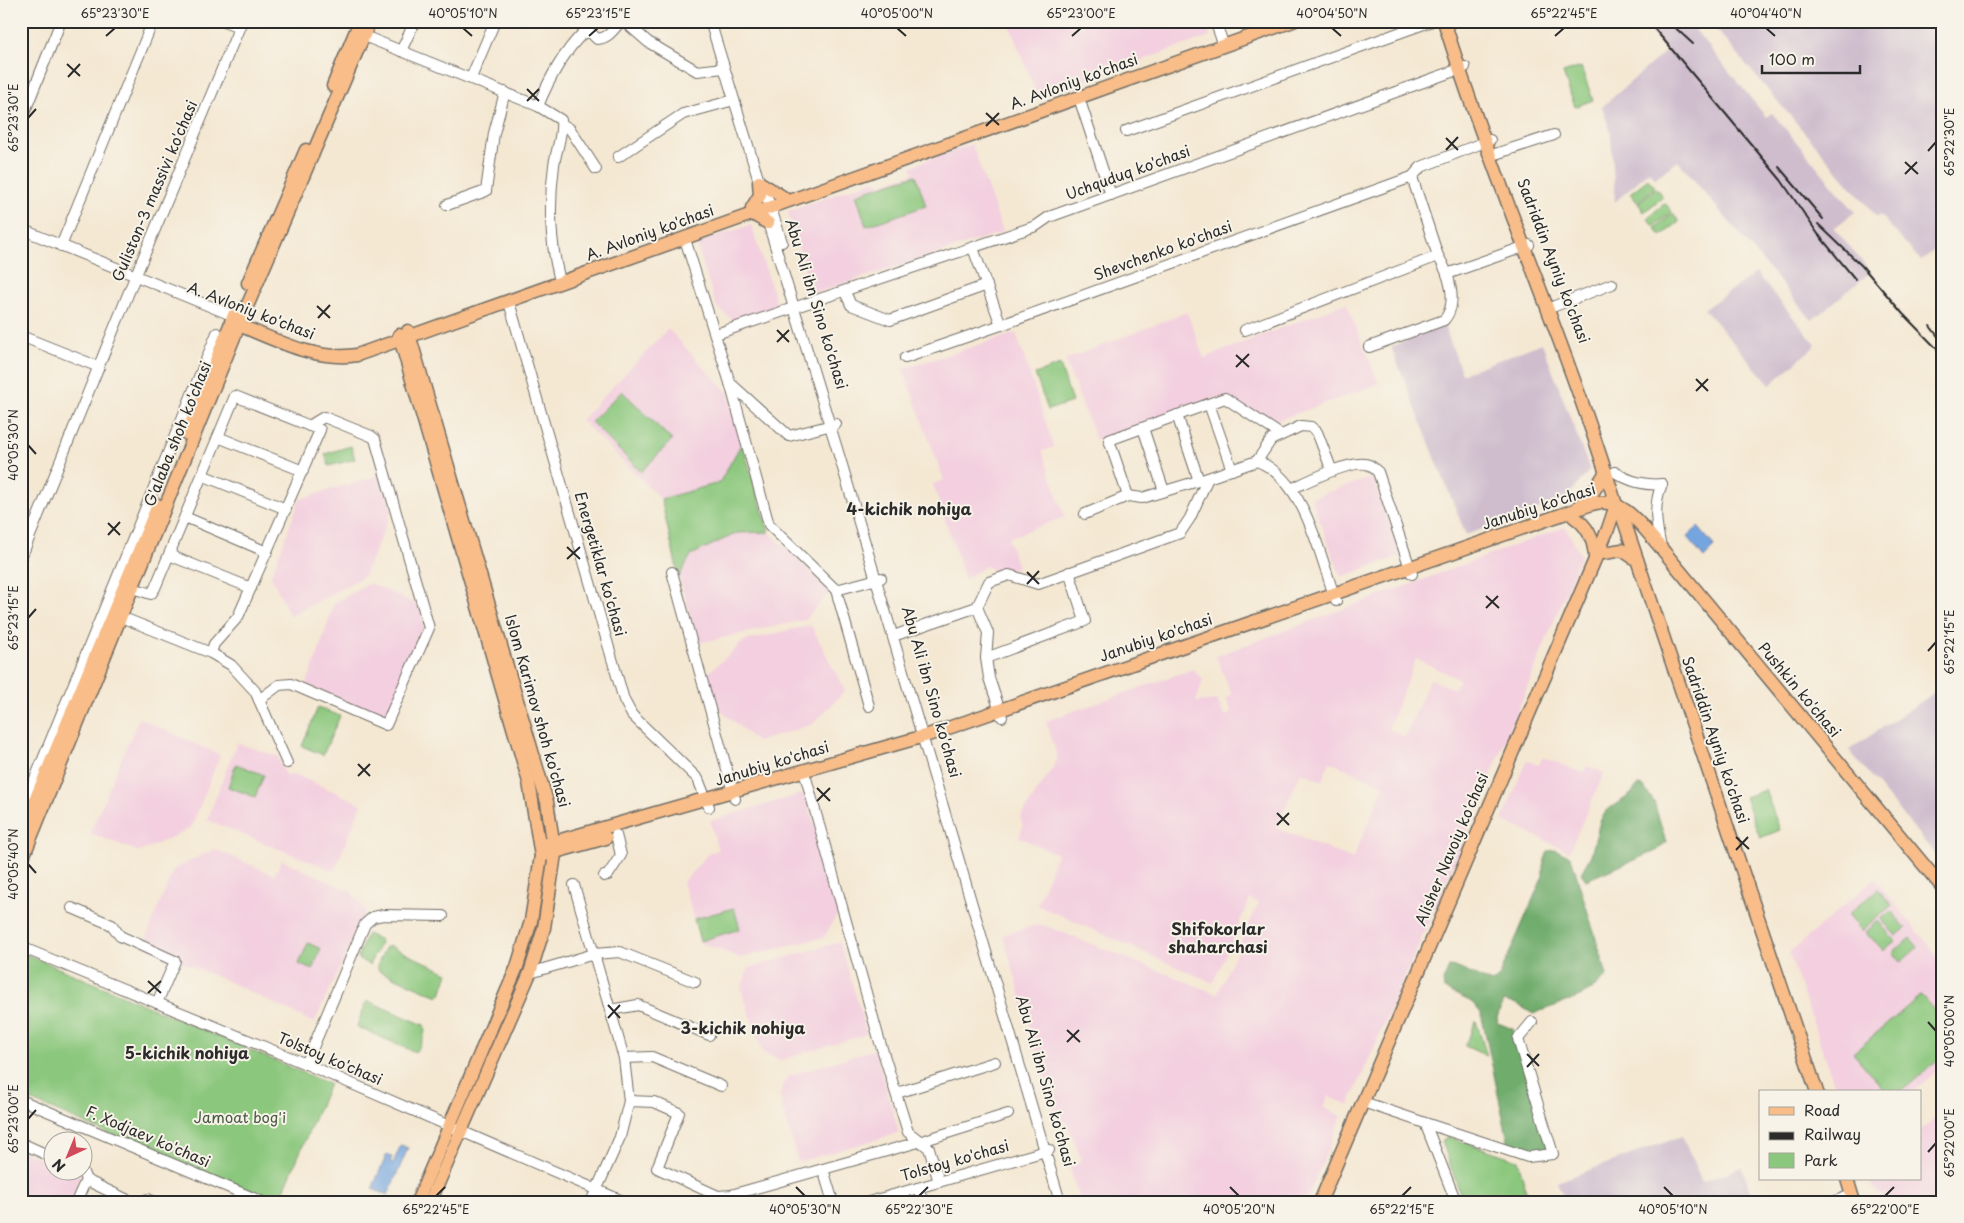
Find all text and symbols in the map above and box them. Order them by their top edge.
text: 65°23'30"E [81,4,149,22]
text: 40°05'10"N [428,4,498,22]
text: 65°23'15"E [565,4,631,22]
text: 40°05'00"N [861,4,933,22]
text: 65°23'00"E [1046,4,1116,22]
text: 40°04'50"N [1296,4,1368,22]
text: 65°22'45"E [1530,4,1598,22]
text: 40°04'40"N [1730,4,1802,22]
scale bar [1762,42,1859,74]
street label: A. Avloniy ko'chasi [1006,47,1141,114]
text: 100 m [1769,47,1815,70]
text: 65°23'30"E [4,84,22,152]
street label: Guliston-3 massivi ko'chasi [105,96,202,285]
text: 65°22'30"E [1940,108,1958,176]
street label: Uchquduq ko'chasi [1062,138,1193,205]
street label: Sadriddin Ayniy ko'chasi [1512,174,1597,346]
street label: A. Avloniy ko'chasi [582,198,717,265]
street label: Shevchenko ko'chasi [1090,214,1235,285]
street label: Abu Ali ibn Sino ko'chasi [781,215,854,392]
street label: A. Avloniy ko'chasi [184,275,319,345]
street label: G'alaba shoh ko'chasi [137,357,216,510]
text: 40°05'30"N [4,409,22,481]
street label: Janubiy ko'chasi [1479,476,1598,535]
street label: Energetiklar ko'chasi [570,488,633,639]
district label: 4-kichik nohiya [846,496,972,520]
text: 65°23'15"E [4,585,22,651]
street label: Abu Ali ibn Sino ko'chasi [897,603,968,780]
street label: Janubiy ko'chasi [1096,606,1215,667]
text: 65°22'15"E [1940,609,1958,675]
street label: Islom Karimov shoh ko'chasi [500,611,577,810]
street label: Pushkin ko'chasi [1753,636,1847,742]
street label: Sadriddin Ayniy ko'chasi [1677,653,1756,826]
street label: Janubiy ko'chasi [712,734,832,791]
street label: Alisher Navoiy ko'chasi [1408,768,1493,929]
text: 40°05'40"N [4,828,22,900]
district label: Shifokorlar shaharchasi [1168,916,1268,958]
street label: Abu Ali ibn Sino ko'chasi [1011,992,1082,1169]
text: 40°05'00"N [1940,995,1958,1067]
district label: 3-kichik nohiya [681,1015,805,1039]
street label: Tolstoy ko'chasi [275,1025,387,1090]
district label: 5-kichik nohiya [125,1040,249,1064]
text: 65°23'00"E [4,1084,22,1154]
legend [1759,1090,1922,1180]
text: Road [1804,1098,1840,1121]
street label: F. Xodjaev ko'chasi [83,1099,214,1172]
park label: Jamoat bog'i [194,1105,286,1128]
text: 65°22'00"E [1940,1108,1958,1178]
text: Railway [1804,1122,1861,1145]
north arrow [42,1130,92,1180]
street label: Tolstoy ko'chasi [898,1133,1012,1186]
text: Park [1804,1148,1838,1171]
text: N [47,1154,70,1177]
text: 65°22'45"E [402,1200,470,1218]
text: 40°05'30"N [769,1200,841,1218]
text: 65°22'30"E [885,1200,953,1218]
text: 40°05'20"N [1203,1200,1275,1218]
text: 65°22'15"E [1369,1200,1435,1218]
text: 40°05'10"N [1638,1200,1708,1218]
text: 65°22'00"E [1850,1200,1920,1218]

